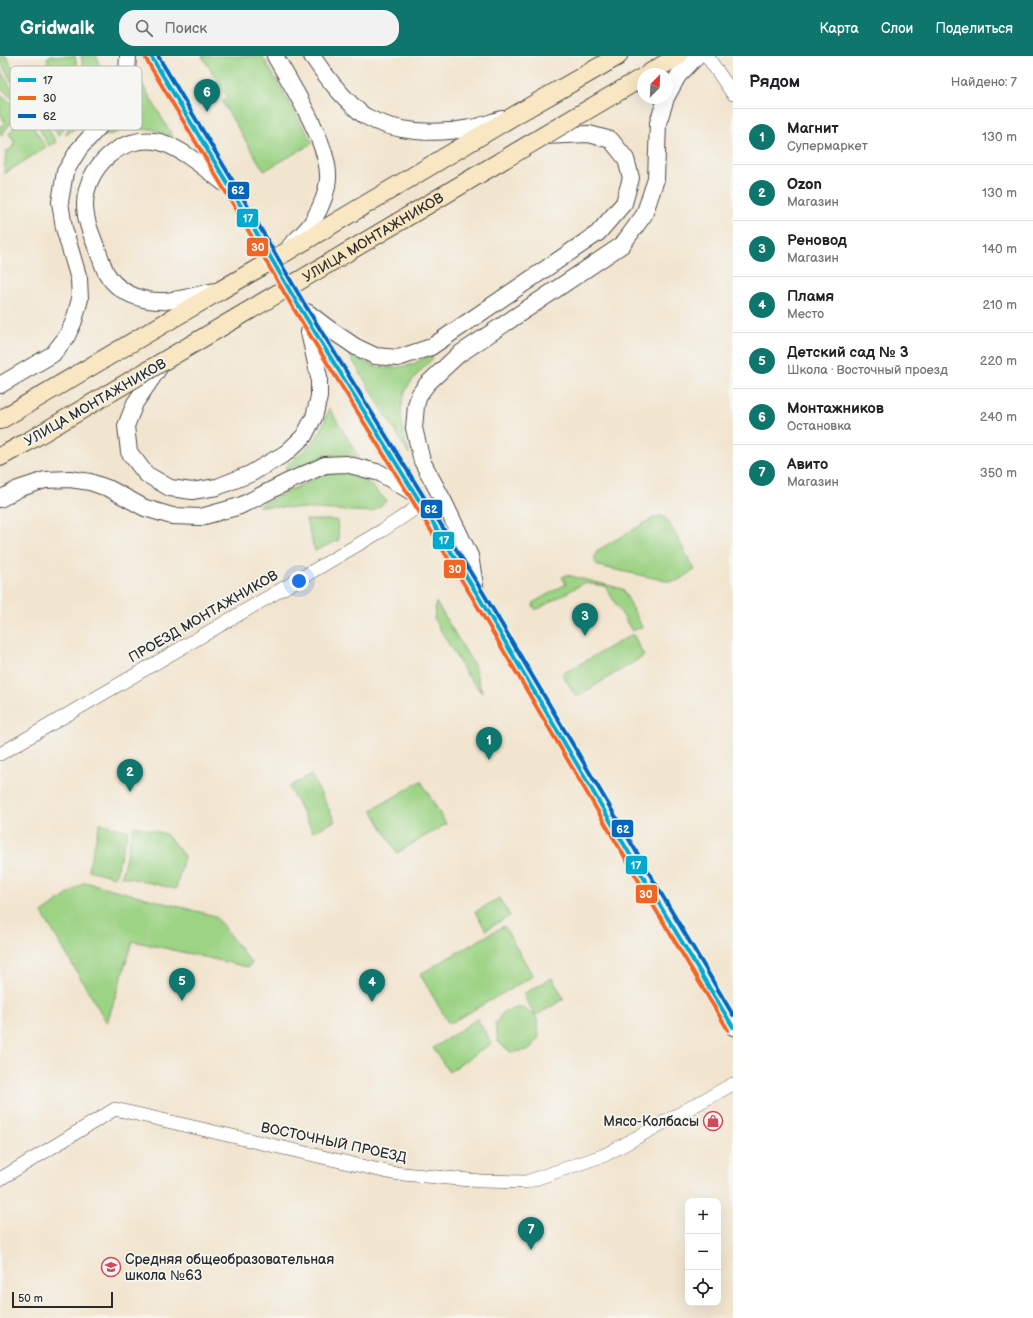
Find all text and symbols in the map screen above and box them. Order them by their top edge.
search box [119,10,399,46]
text: Gridwalk [20,17,95,40]
icon: search [133,17,155,39]
text: Поиск [165,19,207,38]
text: Карта [819,20,859,37]
text: Слои [881,20,913,37]
text: Поделиться [935,20,1013,37]
legend [10,66,142,130]
north arrow [637,68,673,104]
text: Рядом [749,72,800,92]
text: 17 [43,74,53,87]
text: Найдено: 7 [951,74,1017,90]
pin: 6 [194,79,220,112]
text: 30 [43,92,57,105]
text: 62 [43,110,57,123]
text: Магнит [787,119,839,138]
text: 1 [759,129,765,145]
text: 130 m [982,129,1017,145]
text: Супермаркет [787,138,868,154]
text: Ozon [787,175,822,194]
line badge: 62 [227,181,250,200]
text: 62 [231,184,245,197]
text: 2 [758,185,766,201]
text: 130 m [982,185,1017,201]
street label: УЛИЦА МОНТАЖНИКОВ [300,189,447,286]
text: Магазин [787,194,839,210]
line badge: 17 [236,208,259,228]
text: 17 [243,212,253,225]
text: Реновод [787,231,847,250]
line badge: 30 [246,237,269,257]
text: 30 [251,241,265,254]
text: 3 [758,241,766,257]
text: 140 m [982,241,1017,257]
text: Магазин [787,250,839,266]
text: Пламя [787,287,834,306]
text: 4 [758,297,766,313]
text: 210 m [983,297,1017,313]
text: Место [787,306,824,322]
text: Детский сад № 3 [787,343,908,362]
text: 5 [758,353,766,369]
text: 220 m [980,353,1017,369]
street label: УЛИЦА МОНТАЖНИКОВ [21,355,169,450]
text: Школа · Восточный проезд [787,362,948,378]
text: Монтажников [787,399,884,418]
text: 6 [758,409,766,425]
text: 240 m [980,409,1017,425]
text: Остановка [787,418,852,434]
text: Авито [787,455,828,474]
text: 7 [758,465,766,481]
text: 350 m [980,465,1017,481]
text: Магазин [787,474,839,490]
line badge: 62 [420,499,443,519]
text: 62 [424,503,438,516]
line badge: 17 [432,531,455,550]
text: 17 [439,534,449,547]
line badge: 30 [443,559,466,579]
text: 30 [448,563,462,576]
street label: ПРОЕЗД МОНТАЖНИКОВ [125,567,281,666]
your location [289,571,309,591]
pin: 3 [572,603,598,636]
pin: 1 [476,727,502,760]
pin: 2 [117,759,143,792]
line badge: 62 [611,819,634,838]
text: 62 [616,823,630,836]
line badge: 17 [625,855,648,875]
text: 17 [631,859,641,872]
line badge: 30 [635,884,658,904]
text: 30 [639,888,653,901]
pin: 5 [169,968,195,1001]
pin: 4 [359,969,385,1002]
shop icon: Мясо-Колбасы [702,1110,724,1132]
place label: Мясо-Колбасы [603,1113,699,1130]
street label: ВОСТОЧНЫЙ ПРОЕЗД [259,1119,408,1166]
map controls [685,1198,721,1306]
button: + [685,1198,721,1234]
pin: 7 [518,1217,544,1250]
button: − [685,1234,721,1270]
place label: Средняя общеобразовательная школа №63 [125,1251,334,1284]
school or university icon: Средняя общеобразовательная школа №63 [100,1256,122,1278]
button: locate [685,1270,721,1306]
scale bar [12,1290,113,1309]
text: 50 m [18,1292,43,1305]

